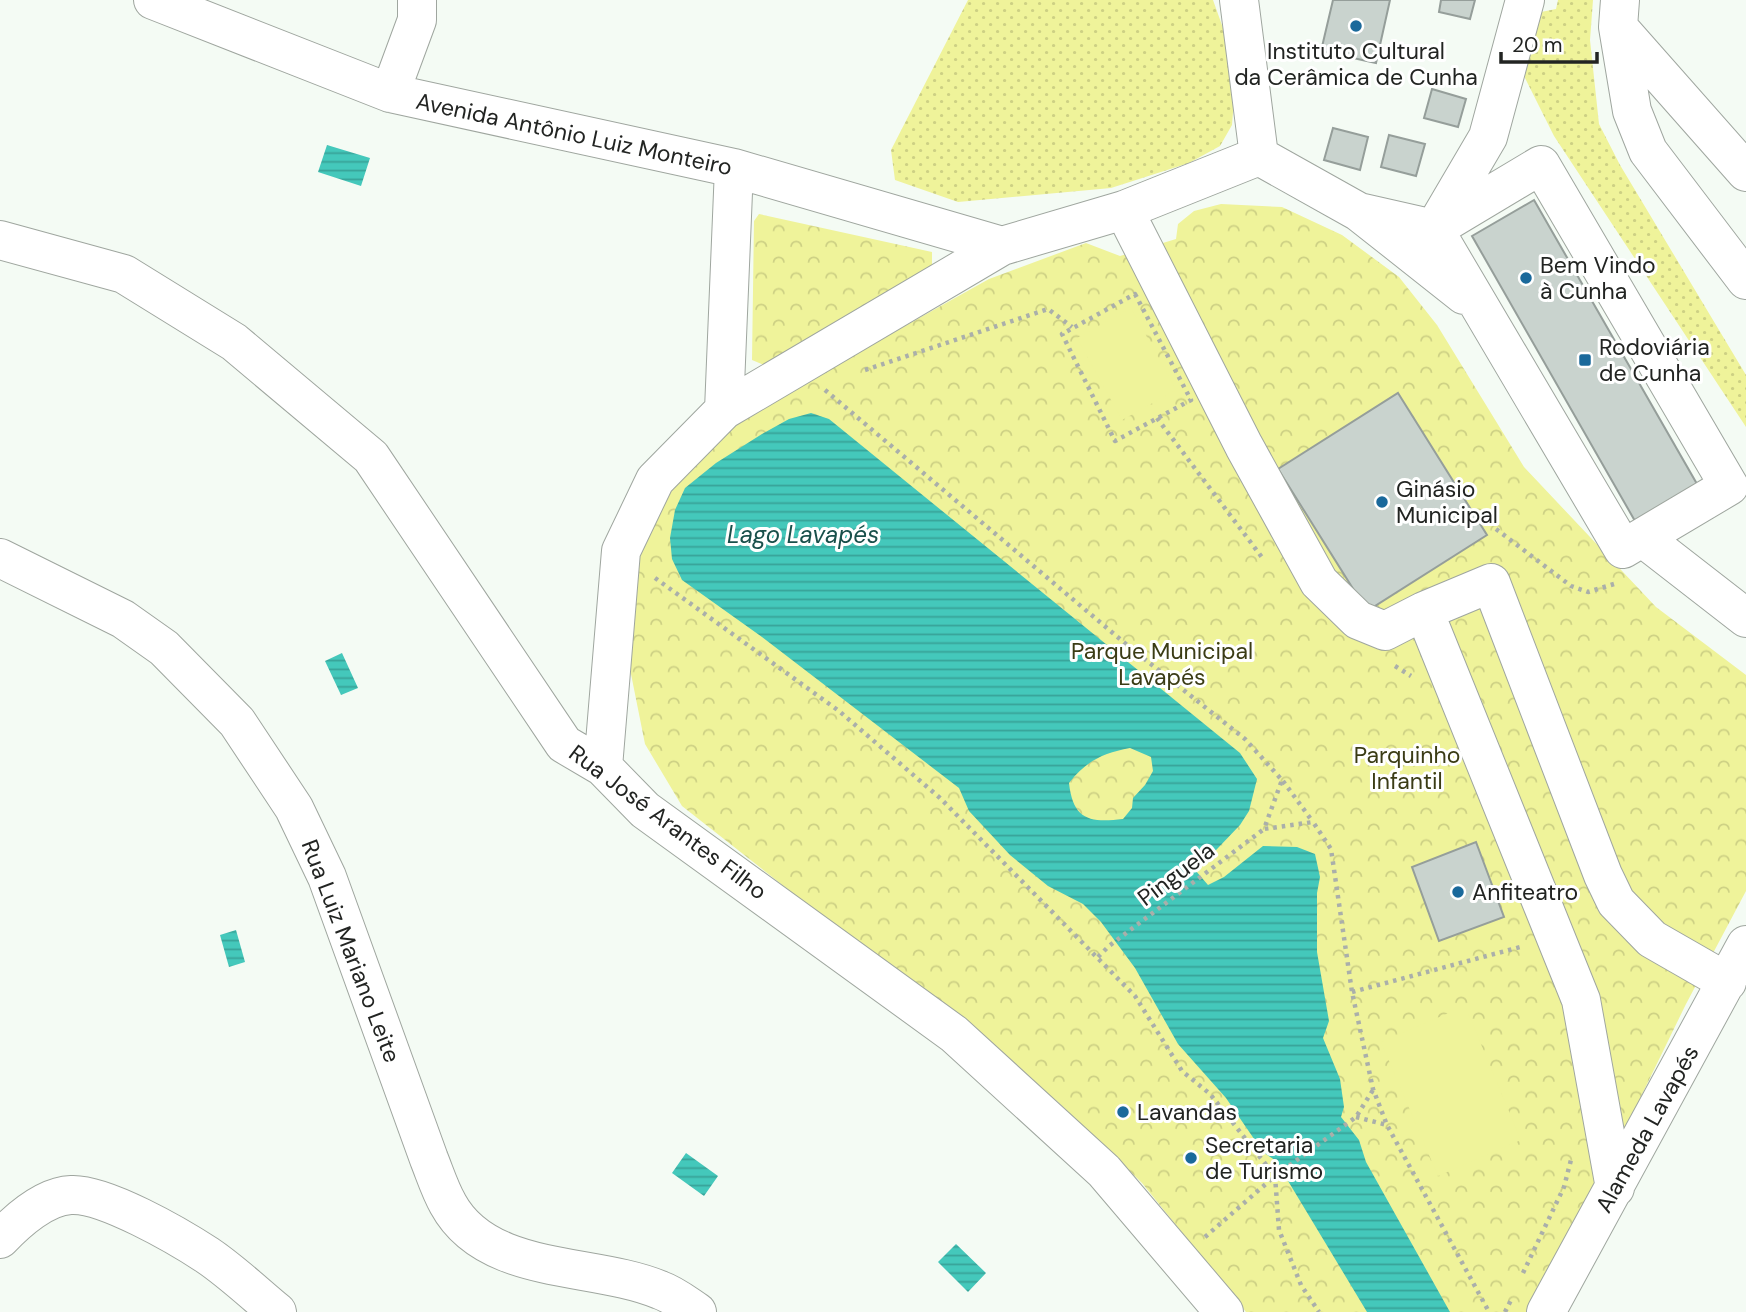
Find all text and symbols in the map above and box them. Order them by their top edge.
marker: Instituto Cultural da Cerâmica de Cunha [1348,18,1364,34]
scale bar [1501,21,1597,65]
text: 20 m [1512,31,1563,59]
place label: Instituto Cultural da Cerâmica de Cunha [1234,36,1478,92]
street label: Avenida Antônio Luiz Monteiro [413,86,735,182]
place label: Bem Vindo à Cunha [1540,250,1656,306]
marker: Bem Vindo à Cunha [1518,270,1534,286]
place label: Rodoviária de Cunha [1599,332,1710,388]
marker: Rodoviária de Cunha [1577,352,1593,368]
place label: Ginásio Municipal [1396,474,1498,530]
marker: Ginásio Municipal [1374,494,1390,510]
water label: Lago Lavapés [727,519,879,550]
park label: Parque Municipal Lavapés [1071,636,1253,692]
street label: Rua José Arantes Filho [563,738,773,906]
park label: Parquinho Infantil [1354,740,1460,796]
street label: Rua Luiz Mariano Leite [295,835,407,1067]
street label: Pinguela [1132,835,1220,913]
place label: Anfiteatro [1472,877,1578,907]
marker: Anfiteatro [1450,884,1466,900]
street label: Alameda Lavapés [1589,1040,1705,1218]
place label: Lavandas [1137,1097,1237,1127]
marker: Lavandas [1115,1104,1131,1120]
place label: Secretaria de Turismo [1205,1130,1323,1186]
marker: Secretaria de Turismo [1183,1150,1199,1166]

